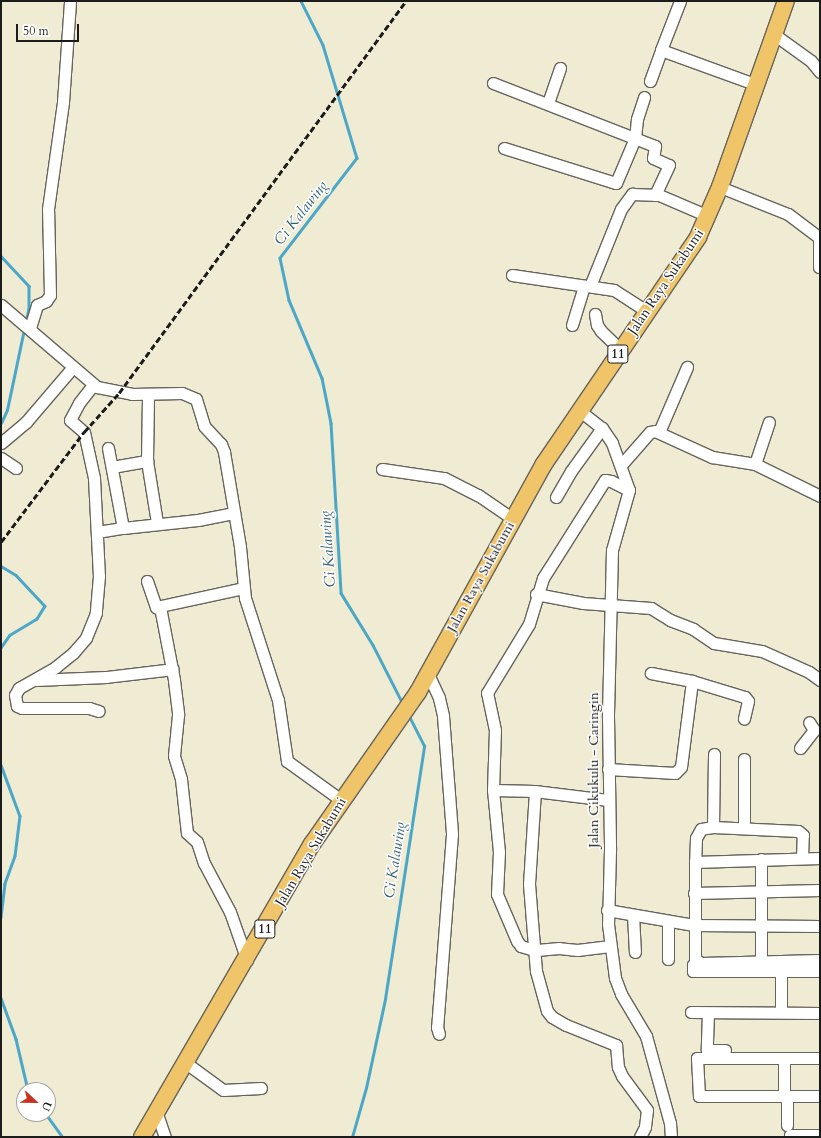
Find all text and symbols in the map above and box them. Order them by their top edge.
scale bar [18,16,81,42]
text: 50 m [23,23,49,39]
water label: Ci Kalawing [270,177,332,249]
street label: Jalan Raya Sukabumi [624,226,708,338]
road number: 11 [607,343,629,365]
water label: Ci Kalawing [316,510,340,588]
street label: Jalan Raya Sukabumi [444,519,518,635]
street label: Jalan Cikukulu - Caringin [586,692,602,848]
street label: Jalan Raya Sukabumi [272,794,350,910]
water label: Ci Kalawing [380,821,410,899]
road number: 11 [254,918,276,940]
north arrow [16,1082,56,1122]
text: U [38,1099,55,1113]

